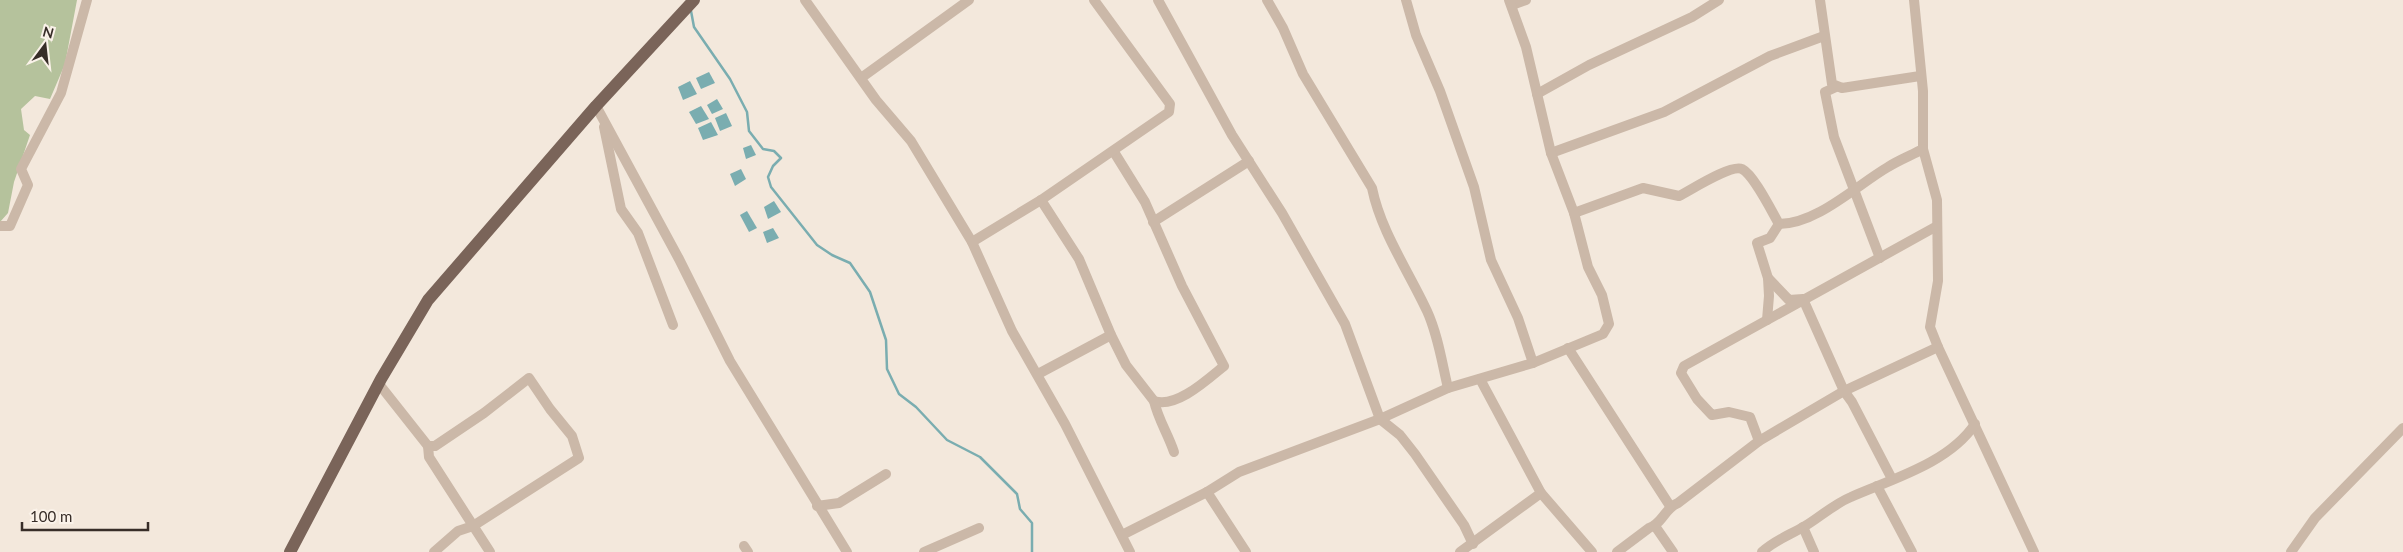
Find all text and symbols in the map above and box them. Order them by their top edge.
north arrow [20,20,70,70]
text: N [41,22,56,42]
scale bar [22,500,149,532]
text: 100 m [30,507,72,525]

